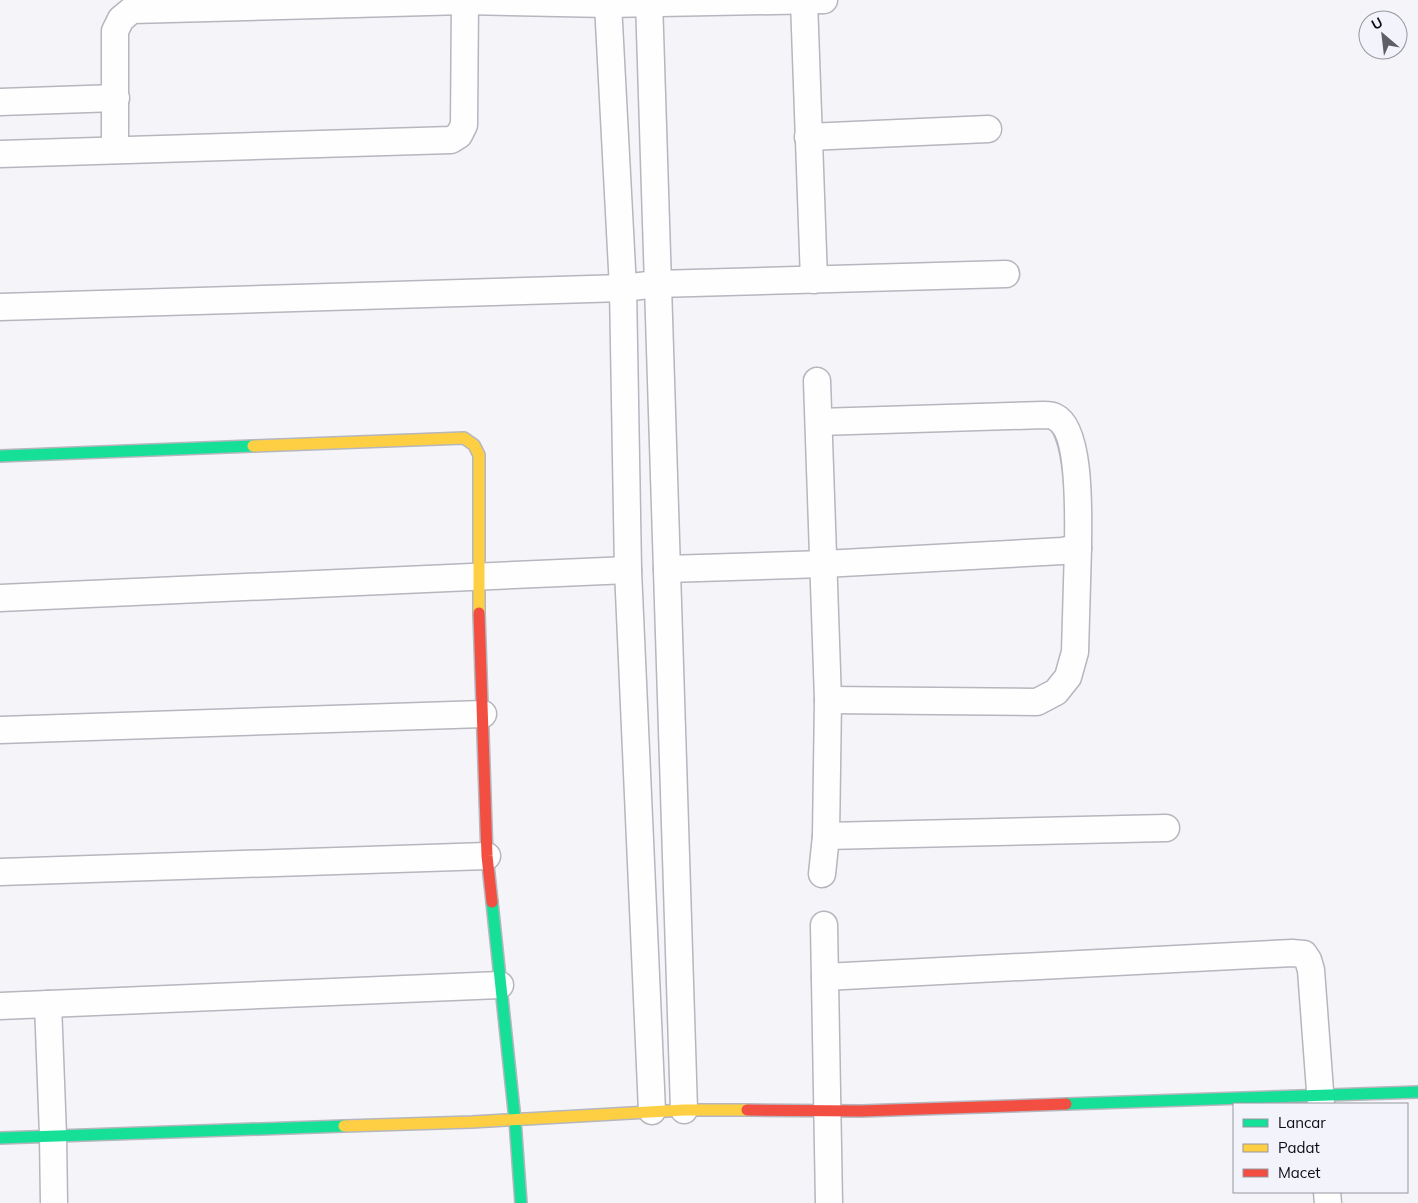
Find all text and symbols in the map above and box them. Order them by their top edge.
north arrow [1358,10,1408,60]
text: U [1368,13,1386,34]
legend [1233,1103,1408,1193]
text: Lancar [1278,1113,1326,1132]
text: Padat [1278,1138,1320,1157]
text: Macet [1278,1163,1321,1182]

